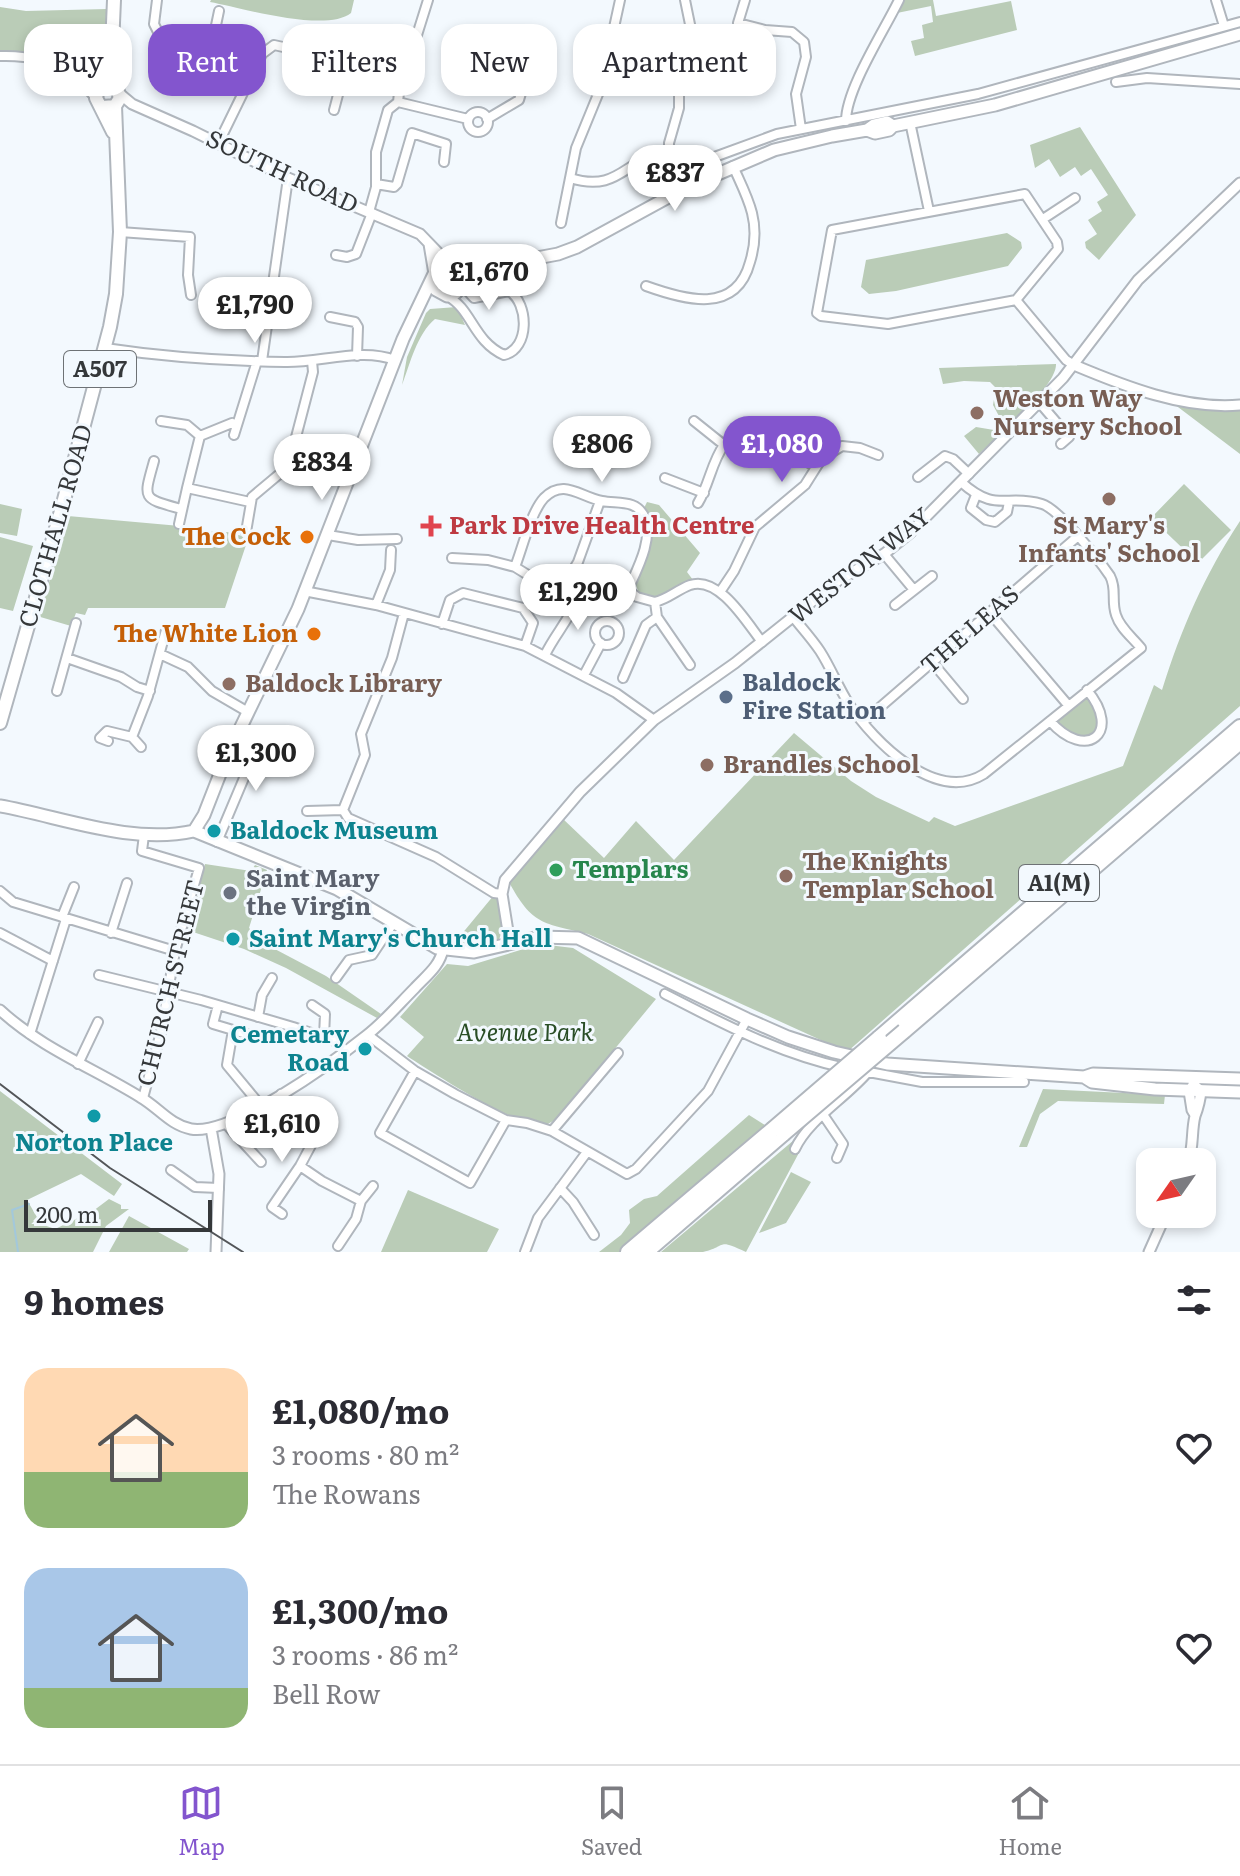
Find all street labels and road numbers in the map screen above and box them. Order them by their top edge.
street label: SOUTH ROAD [201,119,365,220]
road number: A507 [64,351,136,387]
street label: CLOTHALL ROAD [8,420,99,631]
street label: WESTON WAY [780,497,937,631]
street label: THE LEAS [911,575,1025,681]
road number: A1(M) [1019,865,1099,901]
street label: CHURCH STREET [126,876,211,1089]

